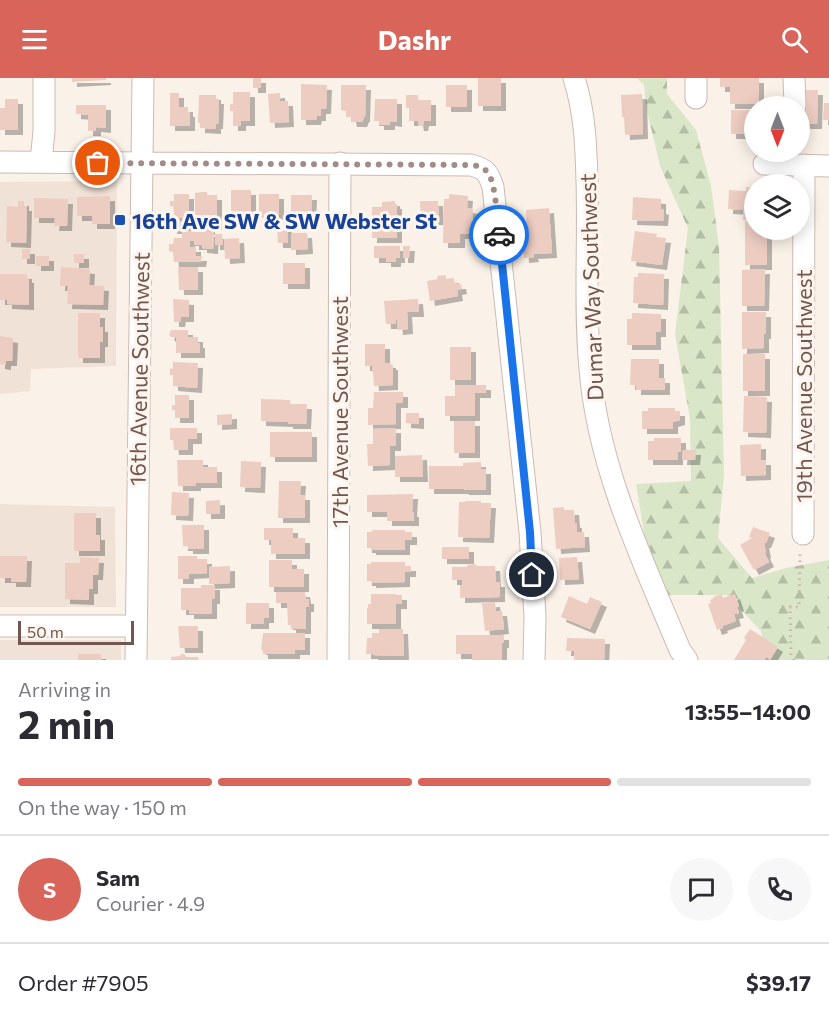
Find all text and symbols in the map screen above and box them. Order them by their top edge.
icon: menu [18,23,51,56]
text: Dashr [378,23,451,56]
icon: search [778,23,811,56]
north arrow [744,96,810,162]
map controls [744,96,810,240]
pin [72,137,123,188]
icon: bag [81,146,114,179]
street label: Dumar Way Southwest [574,173,608,401]
button: layers [744,174,810,240]
courier [469,205,529,265]
place label: 16th Ave SW & SW Webster St [132,207,437,234]
marker: 16th Ave SW & SW Webster St [113,213,127,227]
icon: car [483,219,516,252]
street label: 16th Avenue Southwest [123,252,155,486]
street label: 19th Avenue Southwest [790,269,817,503]
street label: 17th Avenue Southwest [326,296,353,528]
pin [506,549,557,600]
icon: home [515,558,548,591]
scale bar [18,618,134,646]
text: 50 m [27,622,64,641]
text: Arriving in [18,677,111,701]
text: 13:55–14:00 [685,698,811,725]
text: 2 min [18,699,115,747]
text: On the way · 150 m [18,795,187,819]
button: chat [670,858,733,921]
button: phone [748,858,811,921]
text: Sam [96,864,140,891]
text: S [43,876,56,903]
text: Courier · 4.9 [96,891,205,915]
text: Order #7905 [18,969,149,996]
text: $39.17 [746,969,811,996]

